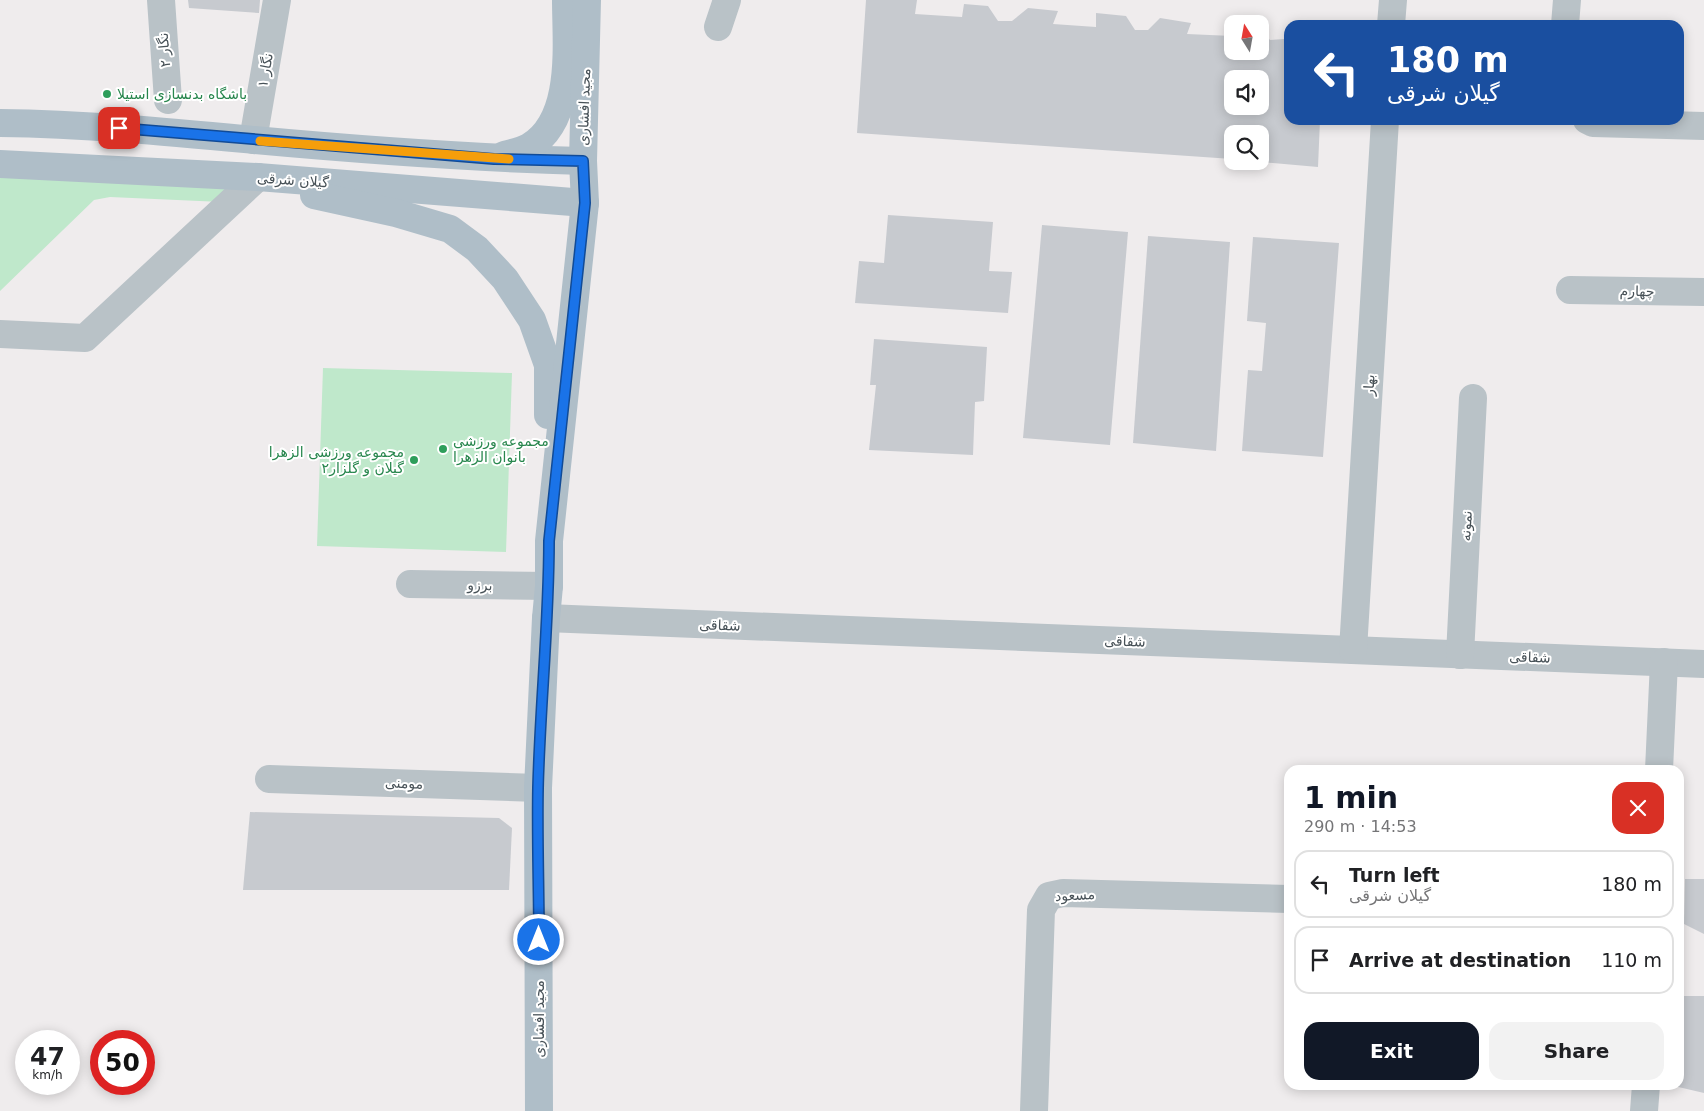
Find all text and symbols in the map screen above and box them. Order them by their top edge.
north arrow [1224,15,1269,60]
map controls [1224,15,1269,170]
street label: نگار ۲ [155,32,174,68]
icon: left [1304,40,1369,105]
text: 180 m [1387,40,1509,80]
street label: نگار ۱ [254,52,277,89]
street label: مجید افشاری [575,68,594,146]
button: sound [1224,70,1269,115]
text: گیلان شرقی [1387,81,1500,106]
place label: باشگاه بدنسازی استیلا [117,86,247,103]
marker: باشگاه بدنسازی استیلا [101,88,113,100]
pin [98,107,140,149]
icon: arrive [105,114,133,142]
button: search [1224,125,1269,170]
street label: گیلان شرقی [257,170,330,192]
street label: چهارم [1619,283,1655,300]
street label: بهار [1360,374,1379,397]
place label: مجموعه ورزشی بانوان الزهرا [453,433,549,466]
marker: مجموعه ورزشی بانوان الزهرا [437,443,449,455]
place label: مجموعه ورزشی الزهرا گیلان و گلزار۲ [269,444,404,477]
marker: مجموعه ورزشی الزهرا گیلان و گلزار۲ [408,454,420,466]
street label: نمونه [1457,510,1476,542]
street label: برزو [466,577,493,594]
street label: شقاقی [699,616,741,634]
street label: شقاقی [1104,632,1146,650]
street label: شقاقی [1509,648,1551,666]
street label: مومنی [385,774,423,793]
text: 1 min [1304,780,1398,815]
button: close [1612,782,1664,834]
text: 290 m · 14:53 [1304,817,1417,836]
text: Turn left [1349,864,1440,886]
icon: left [1306,870,1334,898]
text: 180 m [1601,873,1662,895]
street label: مسعود [1054,886,1096,905]
text: گیلان شرقی [1349,886,1431,905]
position arrow [512,913,564,965]
icon: arrive [1306,946,1334,974]
text: Arrive at destination [1349,949,1571,971]
text: 110 m [1601,949,1662,971]
street label: مجید افشاری [531,980,548,1058]
button: Exit [1304,1022,1479,1080]
button: Share [1489,1022,1664,1080]
speed limit sign: 50 [90,1030,155,1095]
text: 47 [30,1042,65,1071]
text: km/h [32,1068,63,1082]

